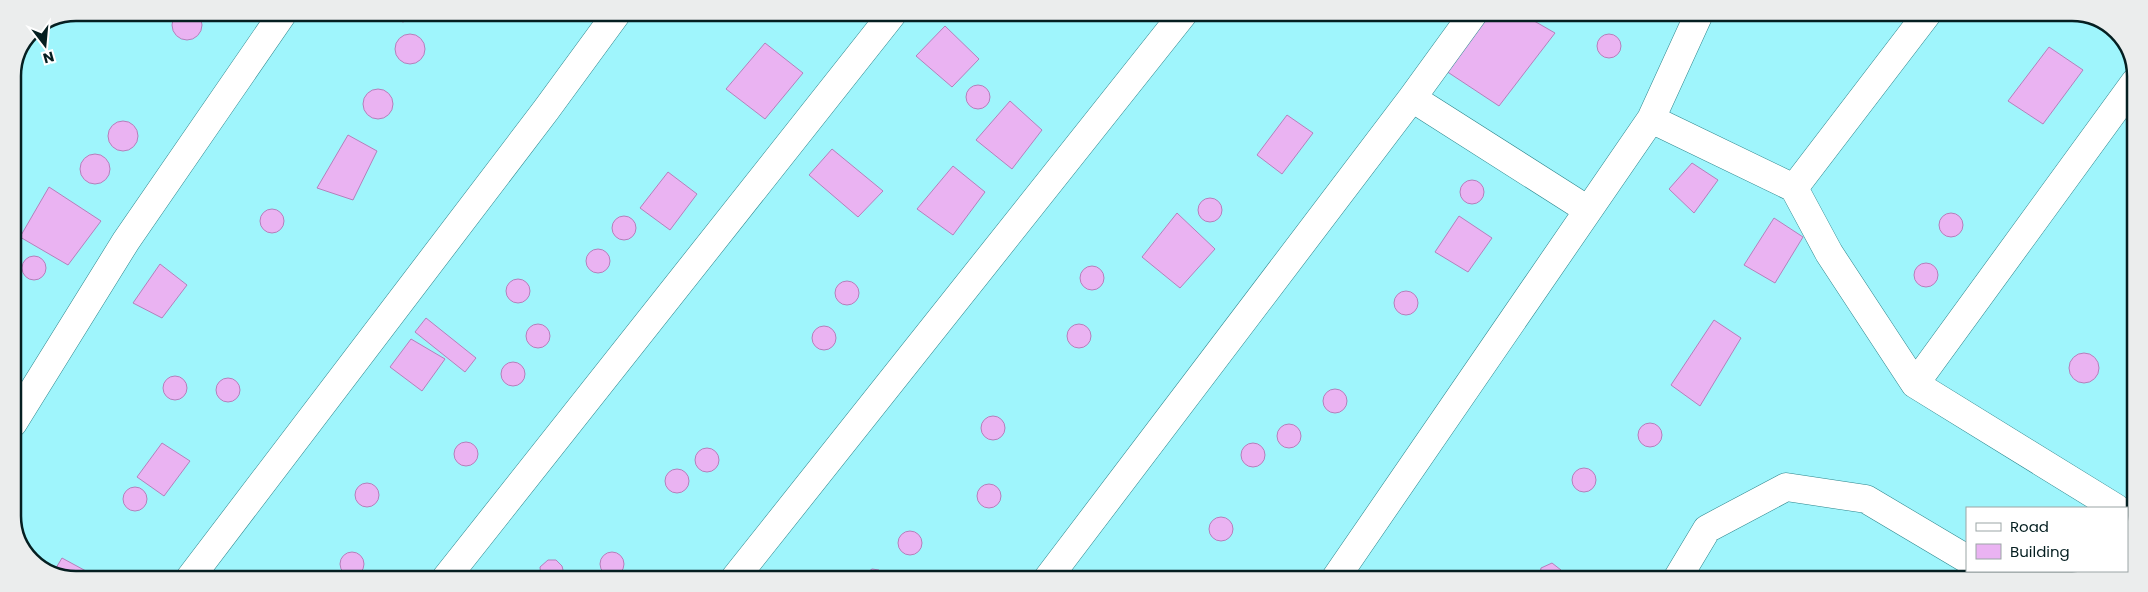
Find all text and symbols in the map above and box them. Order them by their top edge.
north arrow [20,20,70,70]
text: N [41,46,56,69]
legend [1966,507,2128,572]
text: Road [2010,516,2049,537]
text: Building [2010,541,2070,562]

